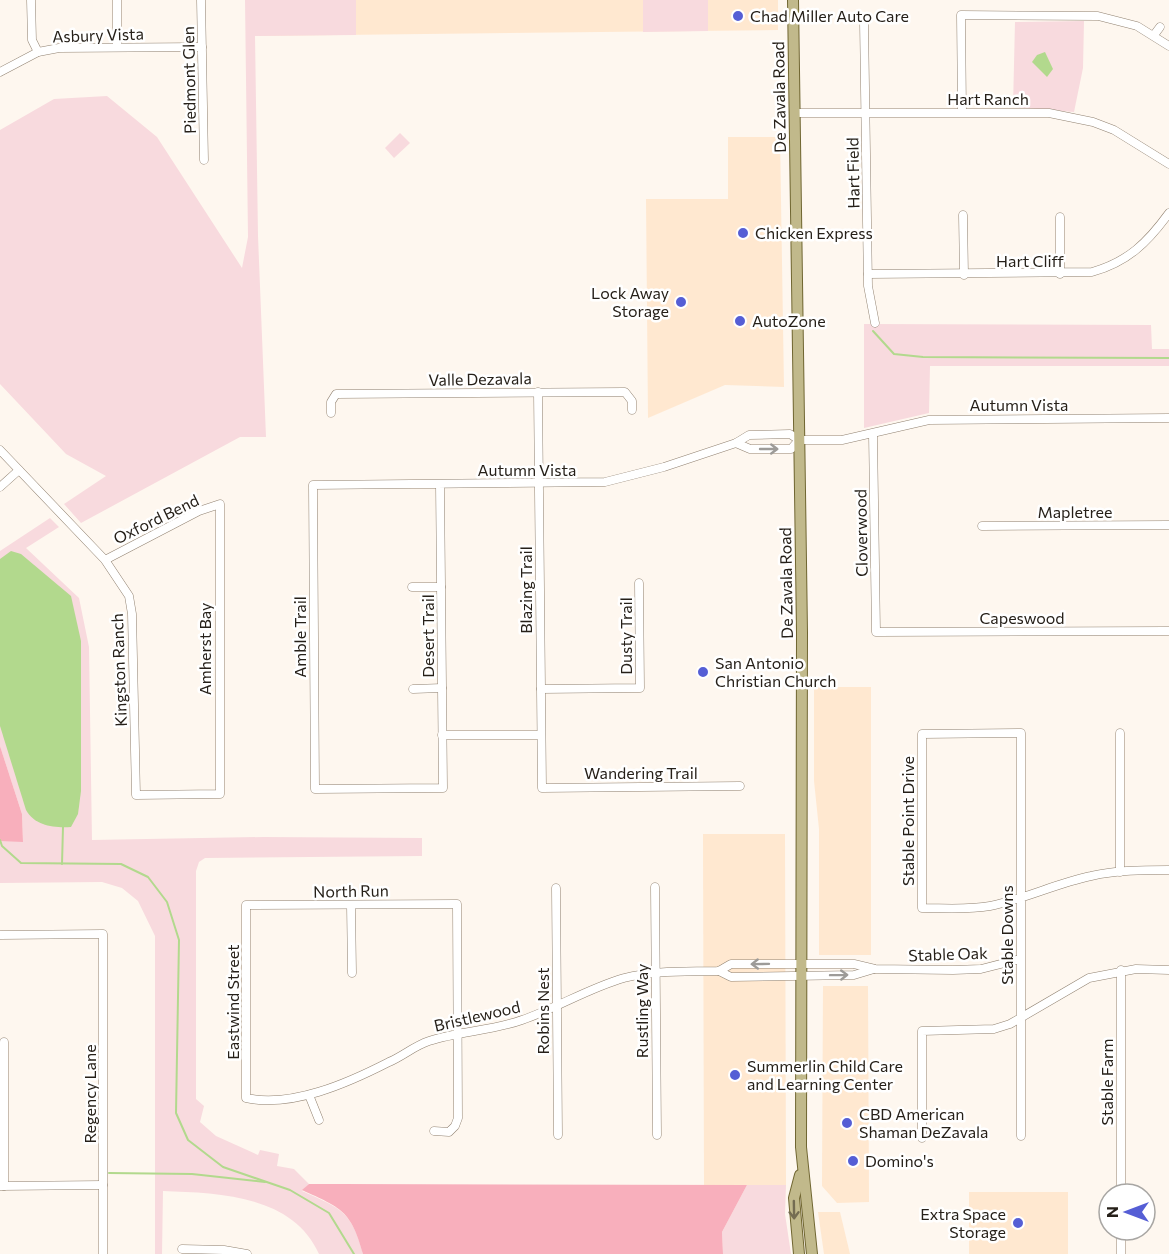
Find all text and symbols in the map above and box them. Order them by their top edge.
place label: Chad Miller Auto Care [750,6,909,25]
marker: Chad Miller Auto Care [731,9,745,23]
street label: Asbury Vista [52,23,144,46]
street label: Piedmont Glen [178,26,199,134]
street label: De Zavala Road [768,41,789,153]
street label: Hart Ranch [947,89,1029,108]
street label: Hart Field [842,137,863,209]
place label: Chicken Express [755,223,873,242]
marker: Chicken Express [736,226,750,240]
street label: Hart Cliff [996,251,1065,270]
place label: Lock Away Storage [591,283,669,320]
marker: Lock Away Storage [674,295,688,309]
place label: AutoZone [752,311,826,330]
marker: AutoZone [733,314,747,328]
street label: Valle Dezavala [428,368,532,389]
street label: Autumn Vista [970,395,1068,414]
one-way arrow [758,443,778,455]
street label: Autumn Vista [478,460,576,479]
street label: Cloverwood [850,489,871,577]
street label: Oxford Bend [110,490,202,547]
street label: Mapletree [1038,502,1112,521]
street label: De Zavala Road [775,527,796,639]
street label: Blazing Trail [516,546,535,634]
street label: Desert Trail [418,594,437,678]
street label: Amble Trail [290,596,309,678]
street label: Dusty Trail [616,597,635,675]
street label: Amherst Bay [195,603,214,695]
street label: Capeswood [979,608,1065,627]
street label: Kingston Ranch [107,613,130,727]
place label: San Antonio Christian Church [715,653,836,690]
marker: San Antonio Christian Church [696,665,710,679]
street label: Stable Point Drive [898,756,917,886]
street label: Wandering Trail [584,763,698,782]
street label: North Run [313,880,389,901]
street label: Stable Downs [997,885,1016,985]
street label: Stable Oak [908,943,988,964]
street label: Eastwind Street [223,944,242,1060]
one-way arrow [750,958,770,970]
street label: Rustling Way [632,964,651,1058]
street label: Robins Nest [533,967,552,1055]
one-way arrow [829,969,849,981]
street label: Bristlewood [432,996,522,1035]
street label: Stable Farm [1097,1039,1116,1125]
street label: Regency Lane [80,1044,99,1144]
place label: Summerlin Child Care and Learning Center [747,1056,903,1093]
marker: Summerlin Child Care and Learning Center [728,1068,742,1082]
place label: CBD American Shaman DeZavala [859,1104,988,1141]
marker: CBD American Shaman DeZavala [840,1116,854,1130]
place label: Domino's [865,1151,934,1170]
marker: Domino's [846,1154,860,1168]
north arrow [1097,1182,1157,1242]
one-way arrow [789,1199,800,1219]
place label: Extra Space Storage [920,1204,1006,1241]
text: N [1102,1206,1121,1218]
marker: Extra Space Storage [1011,1216,1025,1230]

